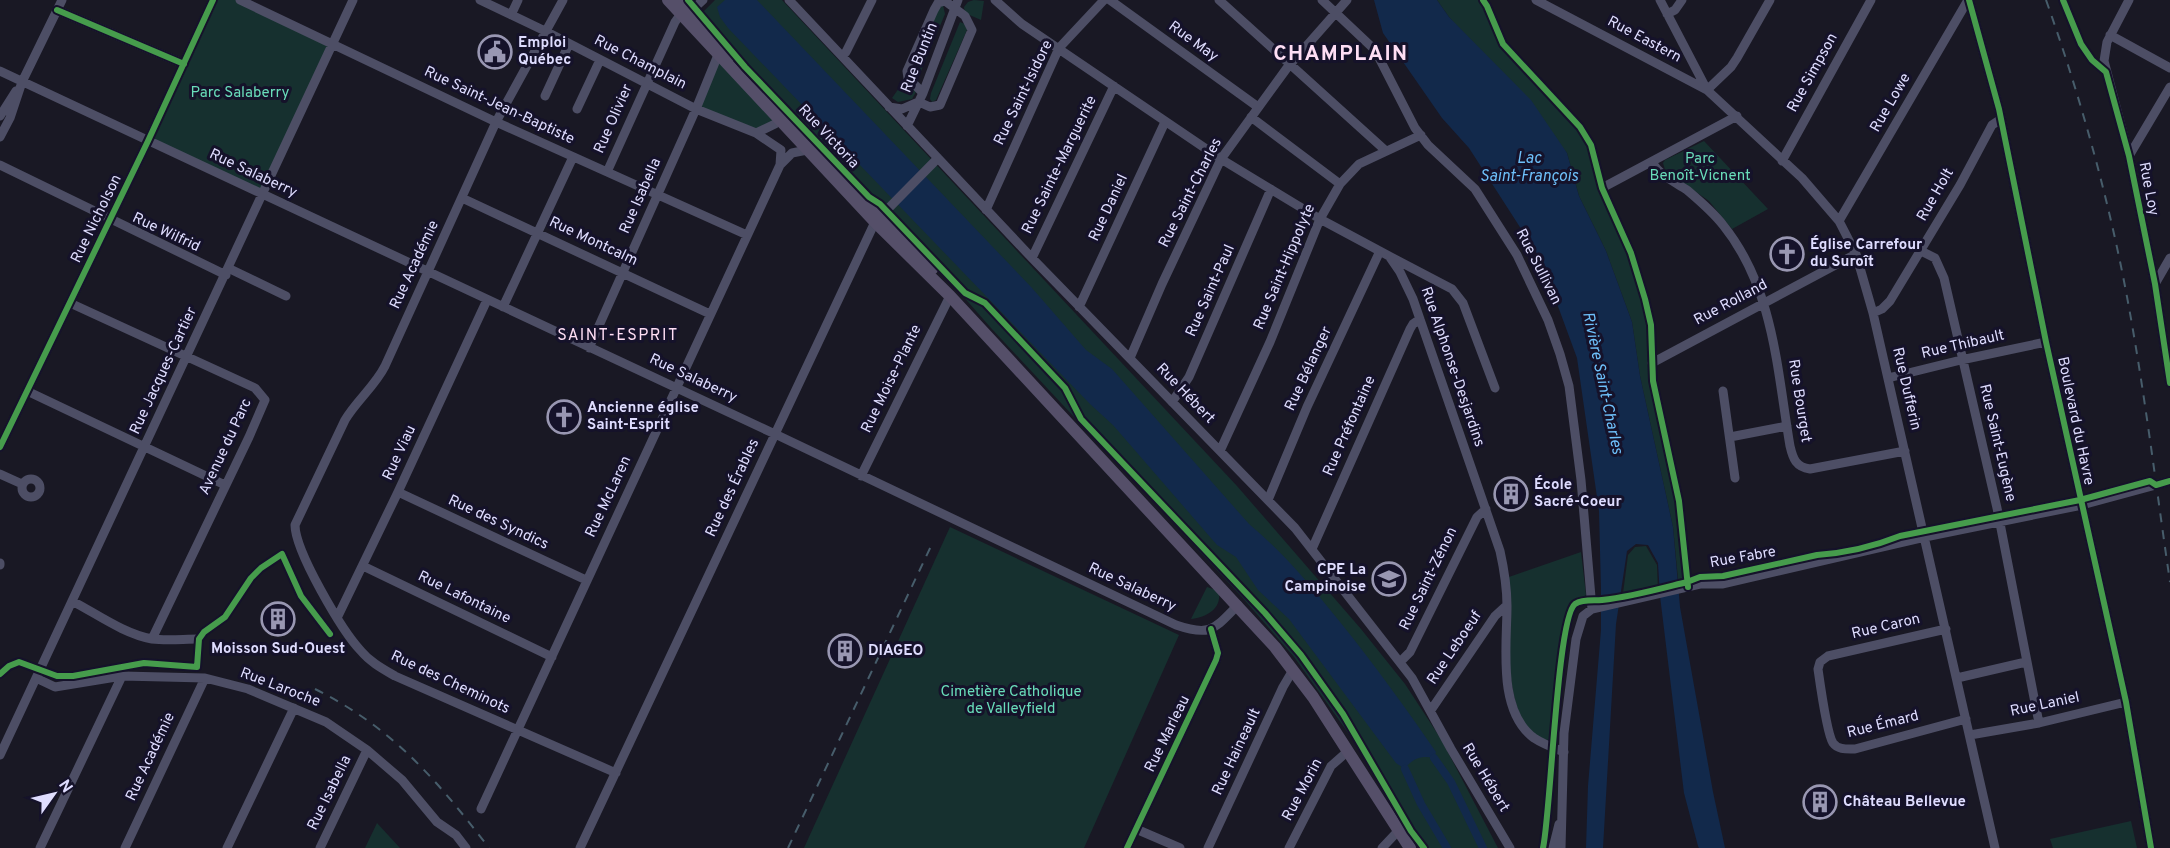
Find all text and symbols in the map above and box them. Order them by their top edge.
street label: Rue Eastern [1604,13,1684,67]
street label: Rue May [1164,18,1222,67]
street label: Rue Buntin [897,20,943,96]
street label: Rue Simpson [1784,30,1842,116]
street label: Rue Champlain [590,31,690,95]
public building icon: Emploi Québec [477,34,513,70]
place label: Emploi Québec [518,34,571,70]
street label: Rue Saint-Isidore [990,37,1058,149]
district label: CHAMPLAIN [1273,41,1409,68]
street label: Rue Saint-Jean-Baptiste [421,63,577,149]
street label: Rue Lowe [1867,70,1915,136]
street label: Rue Olivier [590,81,638,157]
park label: Parc Salaberry [191,84,290,103]
street label: Rue Sainte-Marguerite [1018,93,1102,237]
street label: Rue Victoria [793,101,863,173]
street label: Rue Saint-Charles [1155,135,1227,251]
street label: Rue Salaberry [206,145,300,203]
water label: Lac Saint-François [1480,149,1579,187]
park label: Parc Benoît-Vicnent [1649,150,1751,186]
street label: Rue Isabella [616,155,666,237]
street label: Rue Loy [2133,161,2163,218]
street label: Rue Holt [1913,165,1959,225]
street label: Rue Daniel [1085,171,1133,245]
street label: Rue Nicholson [67,172,127,266]
street label: Rue Saint-Hippolyte [1250,201,1320,333]
street label: Rue Wilfrid [129,209,203,257]
street label: Rue Montcalm [546,213,640,271]
street label: Rue Académie [386,218,444,312]
street label: Rue Sullivan [1511,226,1565,308]
place label: Église Carrefour du Suroît [1810,235,1923,272]
church icon: Église Carrefour du Suroît [1769,236,1805,272]
street label: Rue Saint-Paul [1182,242,1240,340]
street label: Rue Rolland [1691,276,1771,330]
street label: Rue Alphonse-Desjardins [1416,284,1488,450]
street label: Rue Jacques-Cartier [126,304,202,438]
water label: Rivière Saint-Charles [1577,310,1627,457]
street label: Rue Moise-Plante [858,322,926,436]
street label: Rue Bélanger [1281,324,1337,414]
district label: SAINT-ESPRIT [557,326,679,346]
street label: Rue Thibault [1920,326,2006,364]
street label: Rue Dufferin [1887,346,1925,432]
street label: Rue Salaberry [646,350,740,408]
street label: Boulevard du Havre [2052,355,2098,487]
street label: Rue Bourget [1783,358,1815,444]
street label: Rue Hébert [1151,360,1219,428]
street label: Rue Préfontaine [1319,373,1381,479]
street label: Rue Saint-Eugène [1974,382,2020,504]
street label: Avenue du Parc [195,396,257,498]
church icon: Ancienne église Saint-Esprit [546,399,582,435]
place label: Ancienne église Saint-Esprit [587,399,699,435]
street label: Rue Viau [379,422,421,484]
street label: Rue des Érables [701,435,764,540]
street label: Rue McLaren [582,453,636,541]
place label: École Sacré-Coeur [1534,475,1622,512]
building icon: École Sacré-Coeur [1493,476,1529,512]
street label: Rue des Syndics [445,491,551,555]
street label: Rue Saint-Zénon [1396,524,1462,634]
street label: Rue Fabre [1708,543,1778,573]
street label: Rue Salaberry [1085,559,1179,617]
place label: CPE La Campinoise [1285,561,1366,597]
school or university icon: CPE La Campinoise [1371,561,1407,597]
street label: Rue Lafontaine [414,567,514,629]
building icon: Moisson Sud-Ouest [260,601,296,637]
street label: Rue Leboeuf [1423,607,1487,689]
street label: Rue Caron [1850,610,1922,644]
building icon: DIAGEO [827,633,863,669]
place label: Moisson Sud-Ouest [211,640,345,659]
place label: DIAGEO [868,642,923,661]
street label: Rue des Cheminots [387,647,513,719]
street label: Rue Laroche [237,664,323,712]
park label: Cimetière Catholique de Valleyfield [940,683,1082,719]
street label: Rue Laniel [2009,688,2081,722]
street label: Rue Marleau [1141,692,1195,776]
street label: Rue Haineault [1209,705,1265,799]
street label: Rue Émard [1845,706,1921,743]
street label: Rue Académie [122,710,180,804]
street label: Rue Hébert [1457,740,1513,816]
street label: Rue Isabella [304,752,356,834]
street label: Rue Morin [1279,755,1327,825]
north arrow [24,764,84,824]
text: N [53,776,76,797]
building icon: Château Bellevue [1802,784,1838,820]
place label: Château Bellevue [1843,793,1966,812]

